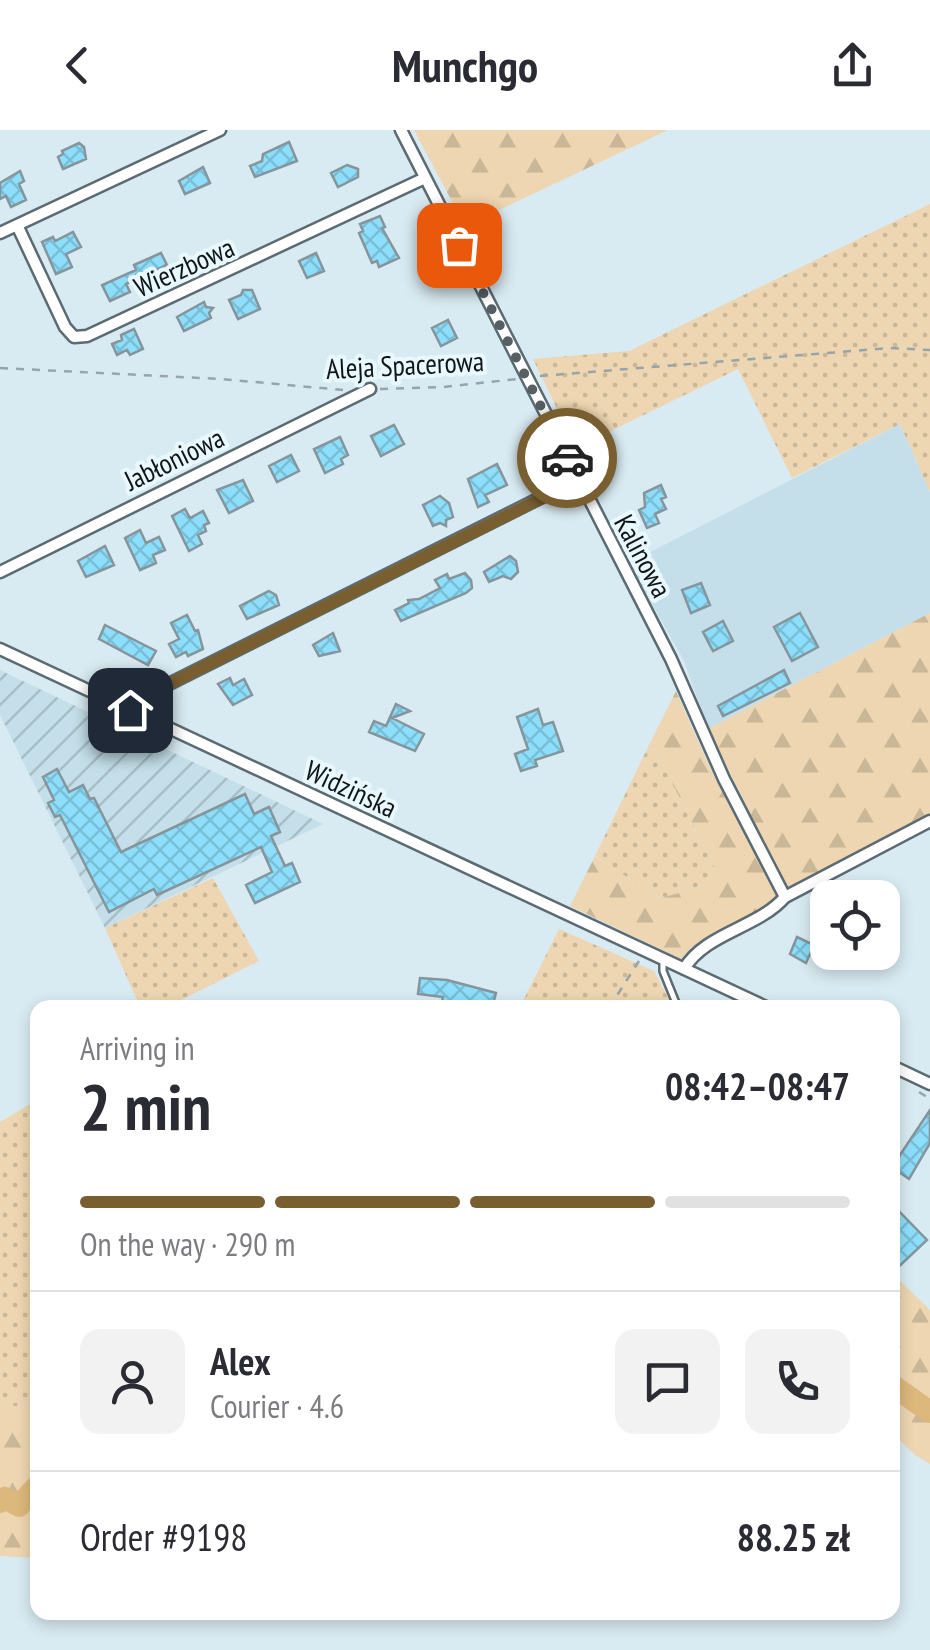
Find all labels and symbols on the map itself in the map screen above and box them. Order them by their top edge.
pin [417,203,502,288]
street label: Wierzbowa [128,228,240,305]
street label: Aleja Spacerowa [325,342,485,387]
courier [517,408,617,508]
street label: Jabłoniowa [117,419,230,499]
street label: Kalinowa [606,508,681,604]
pin [88,668,173,753]
street label: Widzińska [299,751,403,826]

